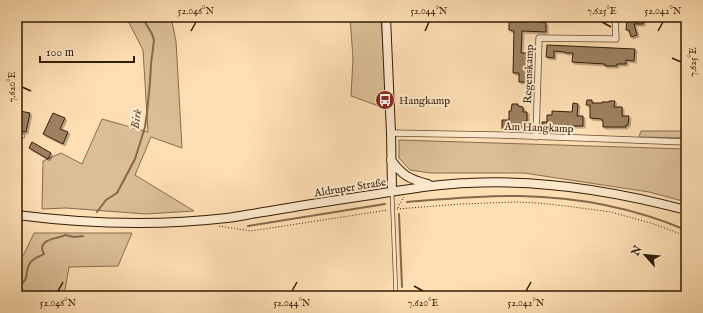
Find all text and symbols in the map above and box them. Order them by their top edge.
text: 52.046°N [178,5,214,18]
text: 52.044°N [411,5,448,18]
text: 7.625°E [587,5,617,18]
text: 52.042°N [645,5,682,18]
scale bar [40,38,134,64]
street label: Regenskamp [521,44,537,104]
text: 100 m [46,45,74,60]
text: 7.625°E [687,47,700,77]
text: 7.620°E [6,72,19,102]
bus stop icon: Hangkamp [374,89,396,111]
place label: Hangkamp [399,94,450,108]
water label: Birk [128,108,145,130]
street label: Am Hangkamp [503,120,574,136]
street label: Aldruper Straße [312,175,387,201]
north arrow [625,235,665,275]
text: N [628,243,646,259]
text: 52.046°N [40,297,76,310]
text: 52.044°N [274,297,311,310]
text: 7.620°E [408,297,438,310]
text: 52.042°N [508,297,545,310]

